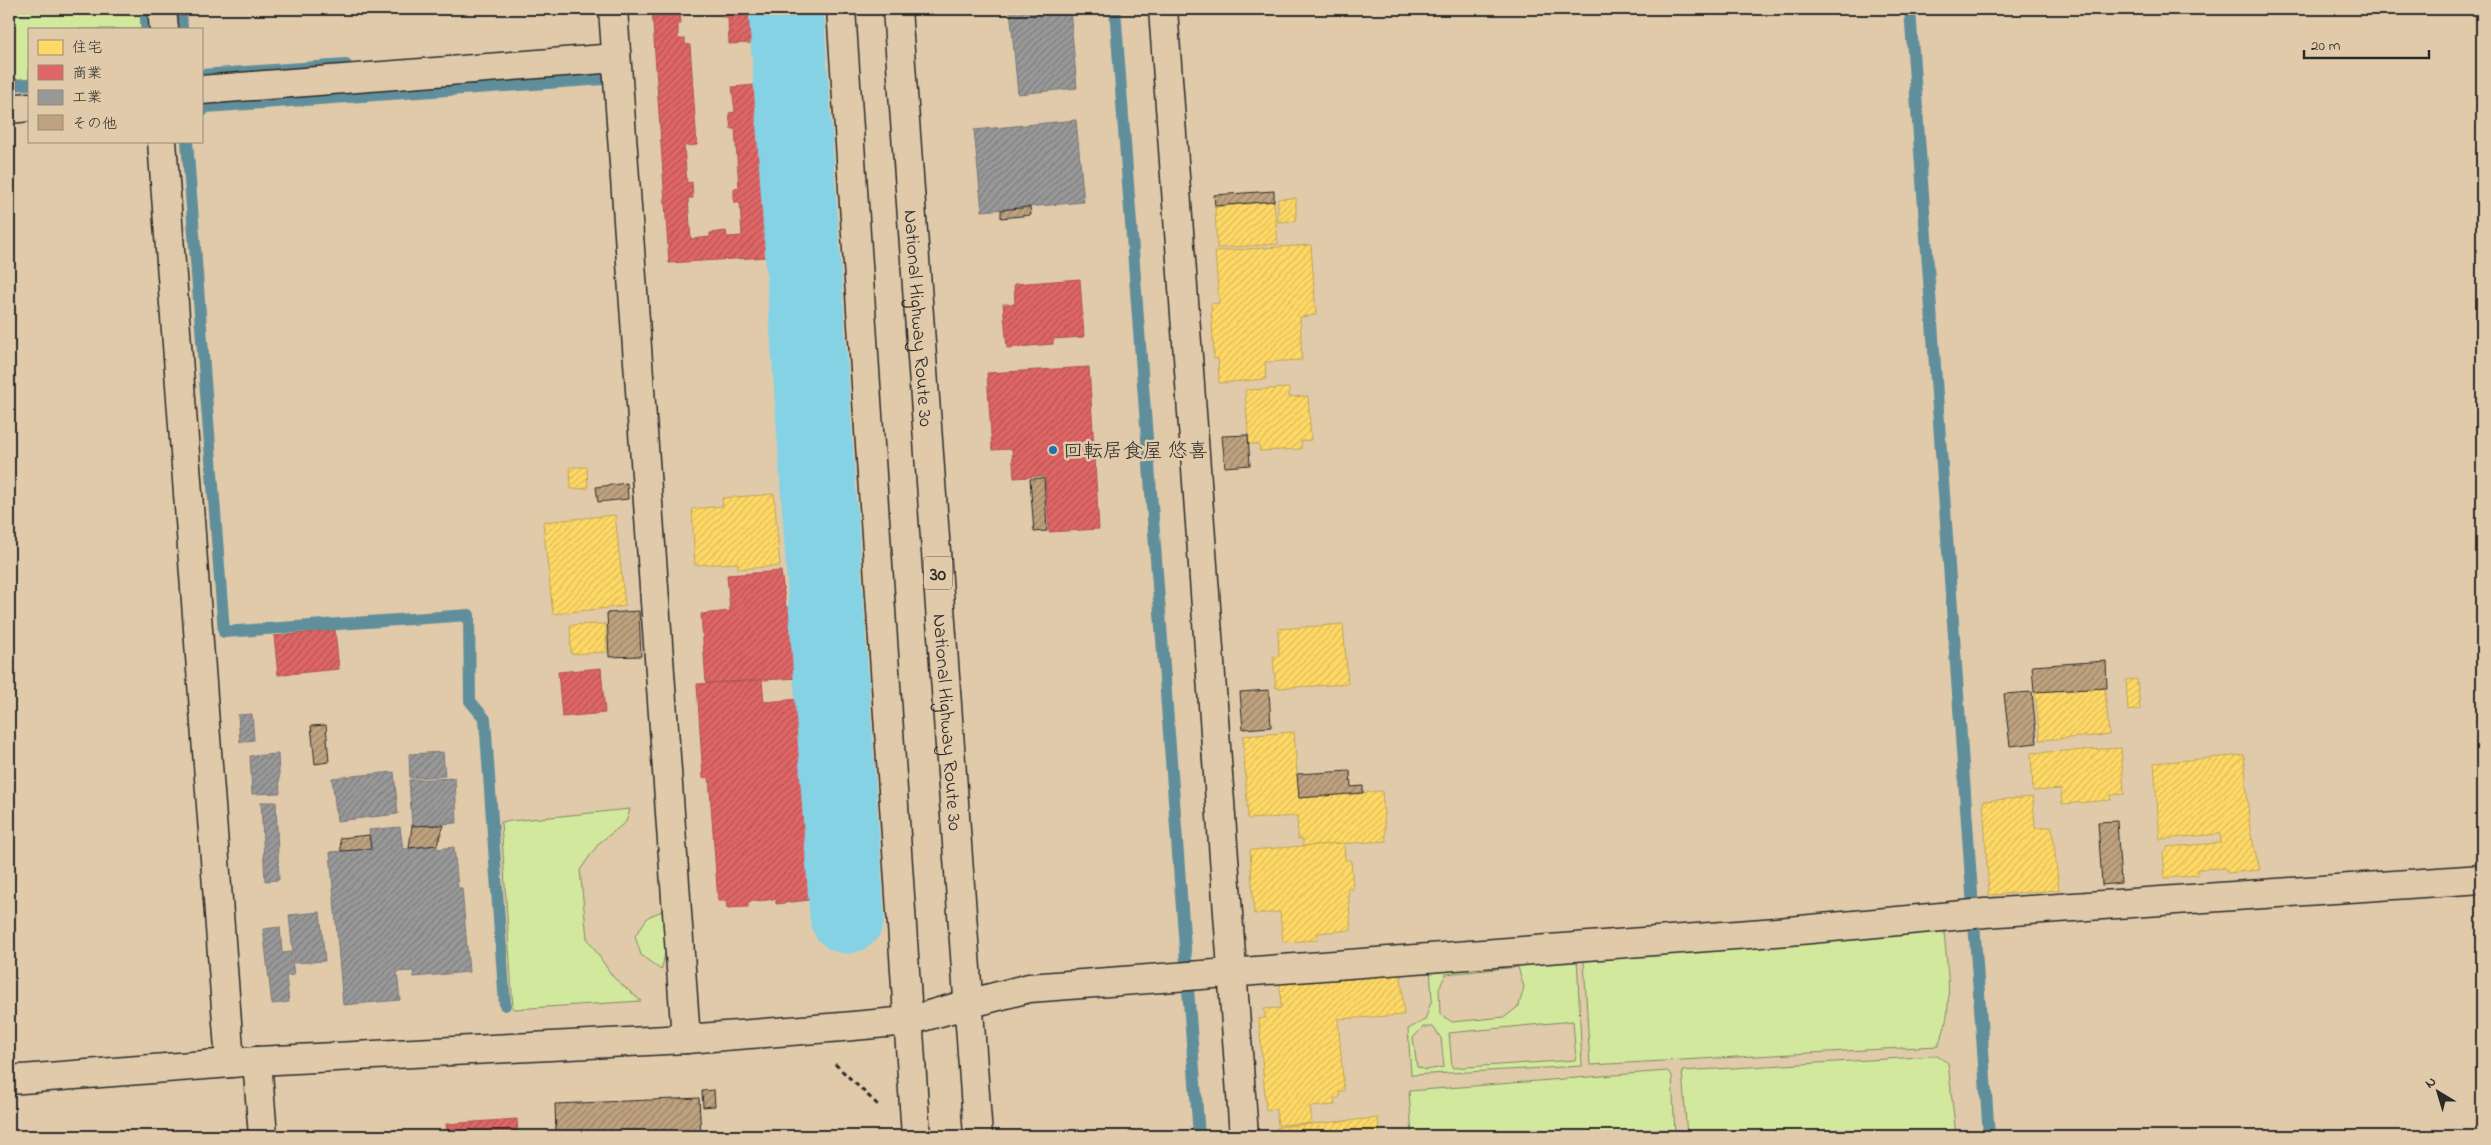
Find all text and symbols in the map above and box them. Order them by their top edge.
legend [28,28,202,142]
scale bar [2304,28,2428,60]
text: 20 m [2311,35,2341,57]
text: 住宅 [72,37,102,59]
text: 商業 [72,63,102,85]
text: 工業 [72,87,102,109]
text: その他 [72,113,117,135]
street label: National Highway Route 30 [894,209,939,428]
place label: 回転居食屋 悠喜 [1063,438,1208,467]
marker: 回転居食屋 悠喜 [1047,444,1059,456]
road number: 30 [924,556,952,590]
street label: National Highway Route 30 [924,613,968,832]
north arrow [2414,1068,2464,1118]
text: N [2421,1072,2441,1094]

